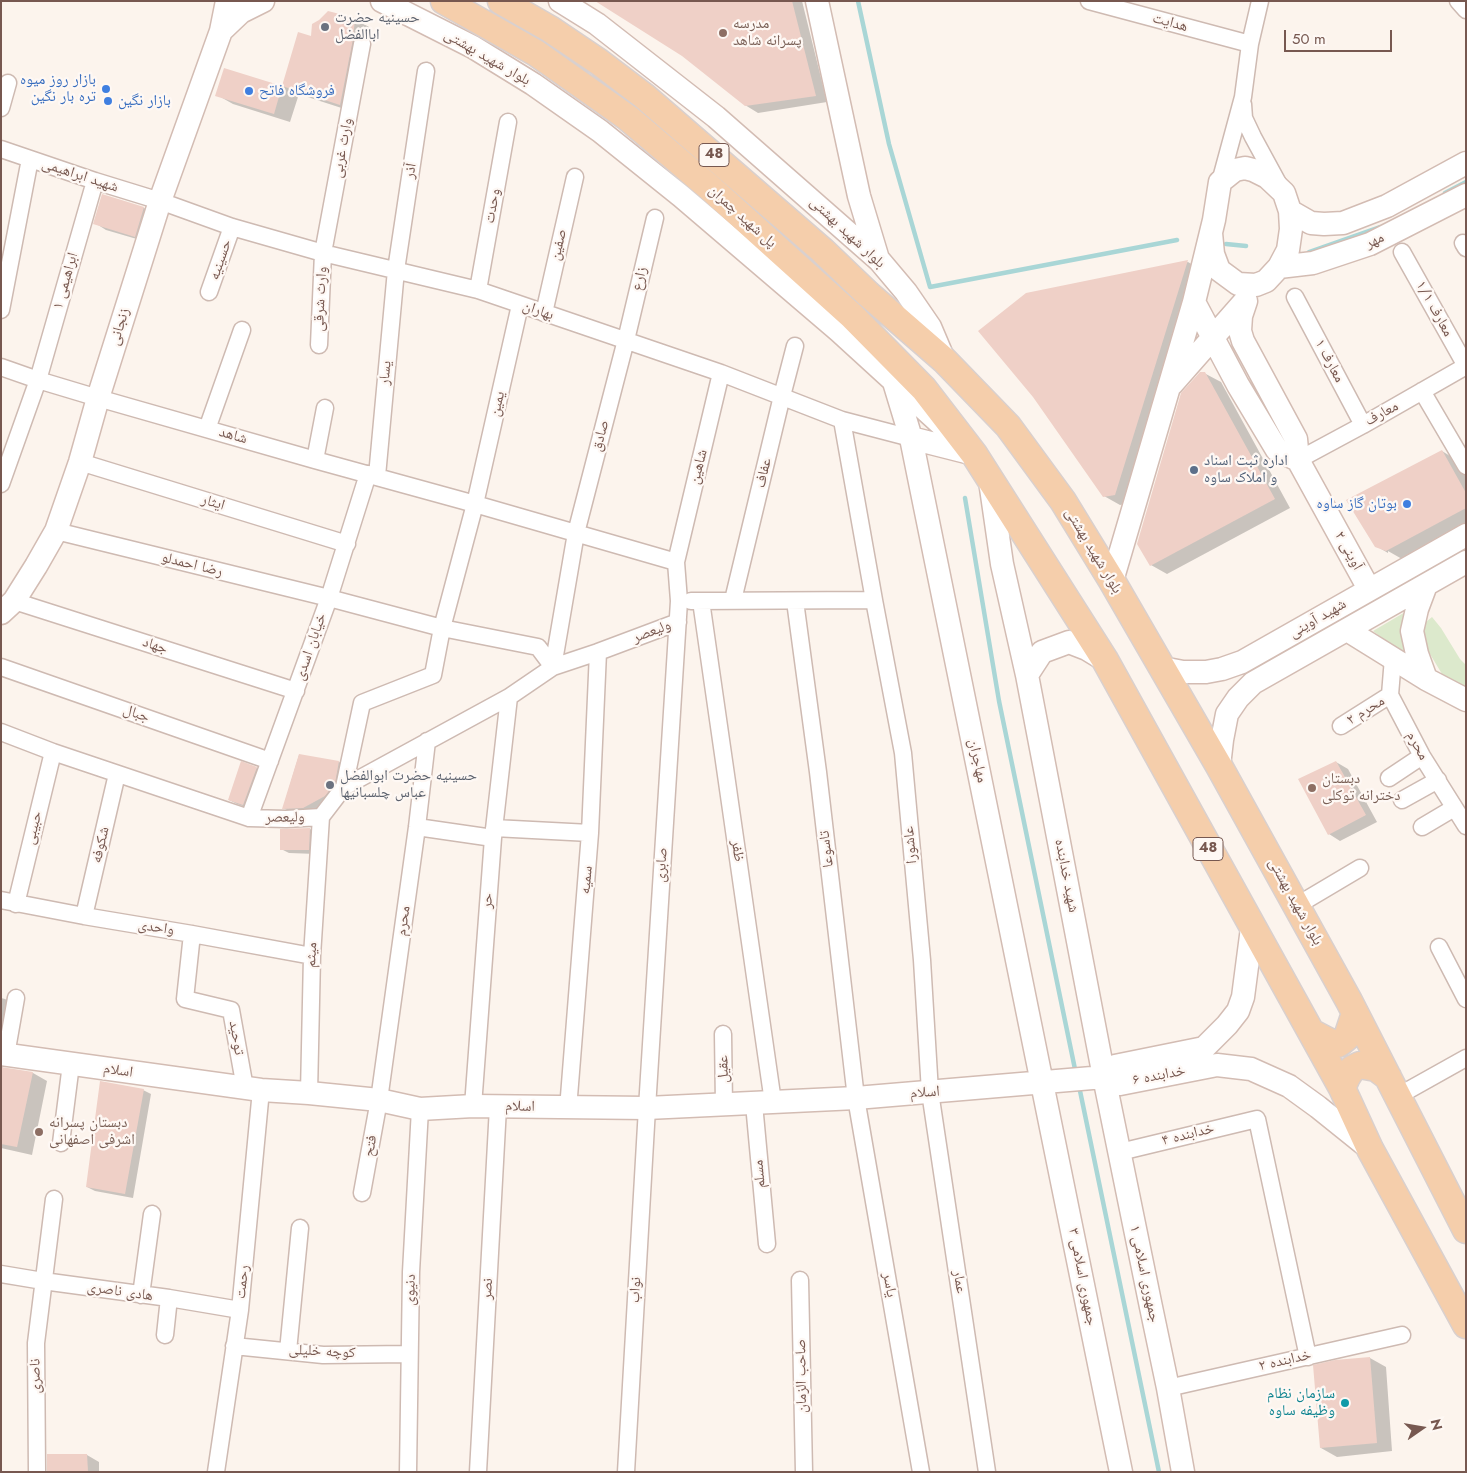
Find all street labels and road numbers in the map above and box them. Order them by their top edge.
street label: هدایت [1150,10,1190,36]
street label: بلوار شهید بهشتی [441,26,533,90]
street label: وارث غربی [329,117,357,179]
road number: 48 [699,144,729,166]
street label: شهید ابراهیمی [39,155,121,197]
street label: آذر [401,162,421,180]
street label: پل شهید چمران [704,182,780,252]
street label: وحدت [481,187,505,225]
street label: بلوار شهید بهشتی [805,193,889,273]
street label: صفین [547,227,571,263]
street label: مهر [1363,229,1387,253]
street label: حسینیه [206,237,236,283]
street label: ابراهیمی ۱ [49,251,83,311]
street label: زارع [629,265,651,293]
street label: وارث شرقی [310,266,332,332]
street label: معارف ۱/۱ [1411,278,1457,340]
street label: بهاران [520,297,556,325]
street label: زنجانی [106,306,134,348]
street label: معارف ۱ [1310,336,1348,386]
street label: یسار [376,360,396,386]
street label: یمین [486,390,510,418]
street label: معارف [1362,398,1402,430]
street label: صادق [588,418,614,454]
street label: شاهد [217,423,249,449]
street label: شاهین [686,448,712,486]
street label: عفاف [752,456,776,490]
street label: ایثار [199,491,227,515]
street label: بلوار شهید بهشتی [1060,505,1126,597]
street label: ۲ آوینی [1330,528,1366,574]
street label: رضا احمدلو [160,549,224,581]
street label: شهید آوینی [1286,595,1350,643]
street label: خیابان اسدی [291,611,331,683]
street label: ولیعصر [630,617,674,647]
street label: جهاد [140,634,170,658]
street label: محرم ۲ [1344,692,1388,730]
street label: جبال [120,701,152,727]
street label: محرم [1402,728,1432,764]
street label: مهاجران [964,737,990,785]
street label: حبیبی [21,809,47,847]
street label: ولیعصر [265,809,305,827]
street label: شکوفه [88,825,114,865]
street label: عاشورا [900,825,922,865]
street label: تاسوعا [816,829,838,869]
street label: شهید خدابنده [1050,838,1082,914]
road number: 48 [1193,838,1223,861]
street label: ظفر [727,839,747,863]
street label: صابری [652,847,672,883]
street label: بلوار شهید بهشتی [1264,855,1326,949]
street label: سمیه [577,865,597,895]
street label: حر [478,893,498,909]
street label: محرم [393,905,415,937]
street label: واحدی [137,916,175,940]
street label: میثم [302,942,322,968]
street label: توحید [224,1020,248,1056]
street label: عقیل [715,1055,733,1083]
street label: اسلام [102,1060,134,1082]
street label: خدابنده ۶ [1131,1062,1187,1090]
street label: اسلام [909,1083,941,1103]
street label: اسلام [505,1098,535,1116]
street label: خدابنده ۴ [1160,1120,1216,1150]
street label: فتح [360,1134,382,1158]
street label: مسلم [750,1159,770,1189]
street label: جمهوری اسلامی ۱ [1125,1224,1163,1324]
street label: جمهوری اسلامی ۳ [1064,1227,1100,1327]
street label: رحمت [232,1264,254,1300]
street label: عمار [948,1269,970,1295]
street label: یاسر [878,1271,900,1299]
street label: دنیوی [402,1274,420,1306]
street label: نواب [626,1276,646,1304]
street label: هادی ناصری [86,1278,154,1306]
street label: نصر [478,1278,498,1300]
street label: صاحب الزمان [792,1339,812,1413]
street label: کوچه خلیلی [288,1341,356,1363]
street label: خدابنده ۲ [1257,1346,1313,1376]
street label: ناصری [27,1358,45,1394]

